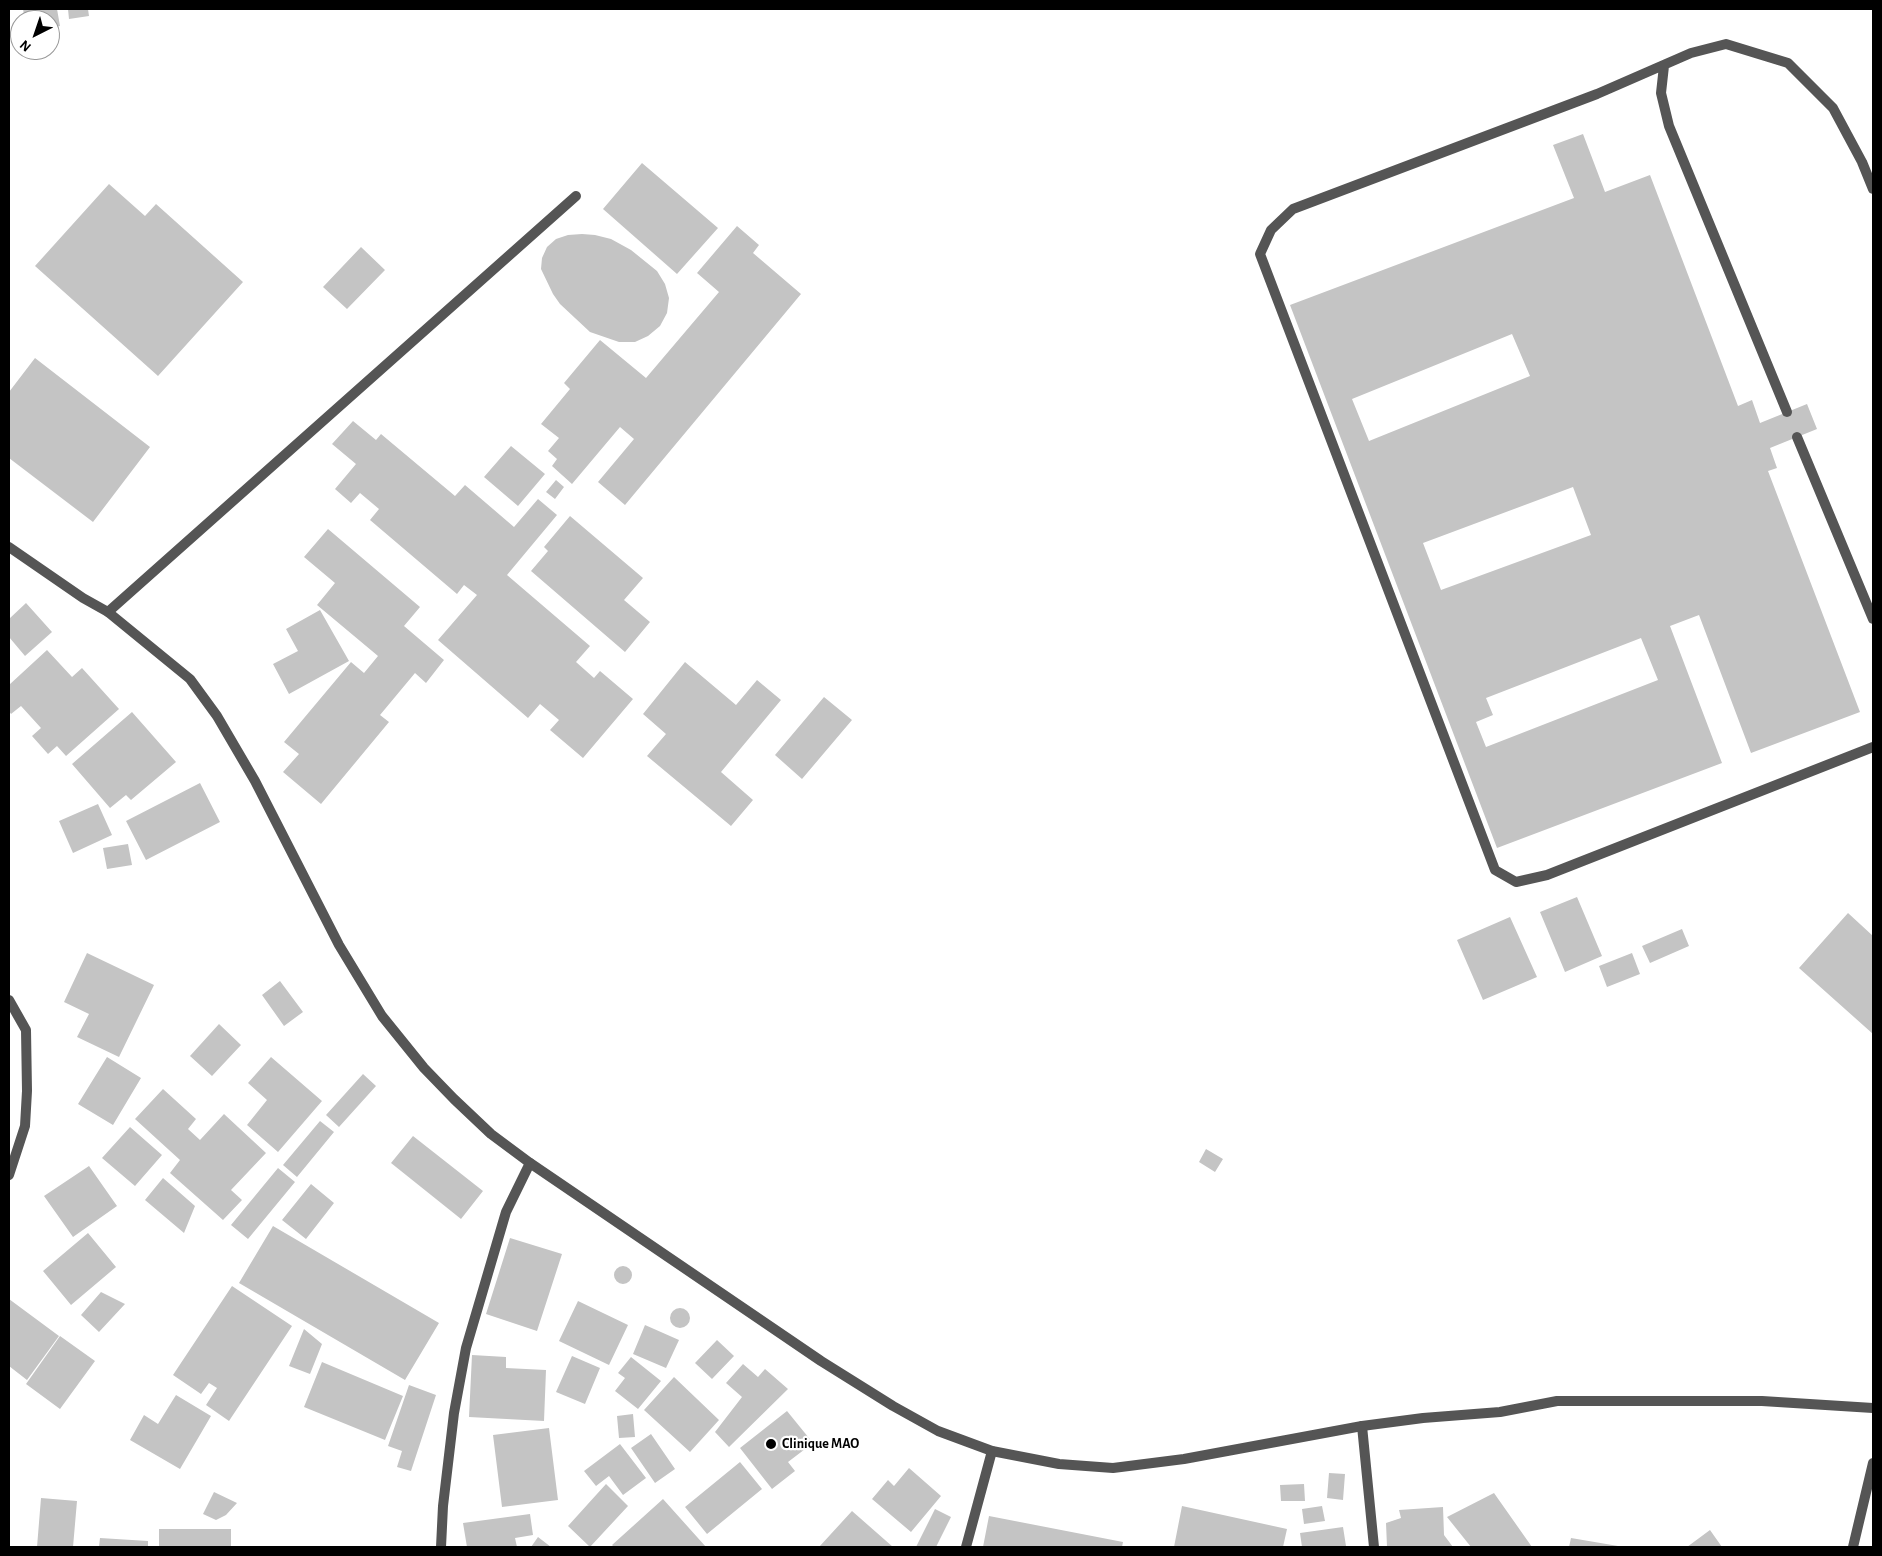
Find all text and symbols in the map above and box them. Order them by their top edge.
north arrow [10,10,60,60]
text: N [18,37,34,54]
place label: Clinique MAO [782,1436,859,1452]
marker: Clinique MAO [764,1437,778,1451]

